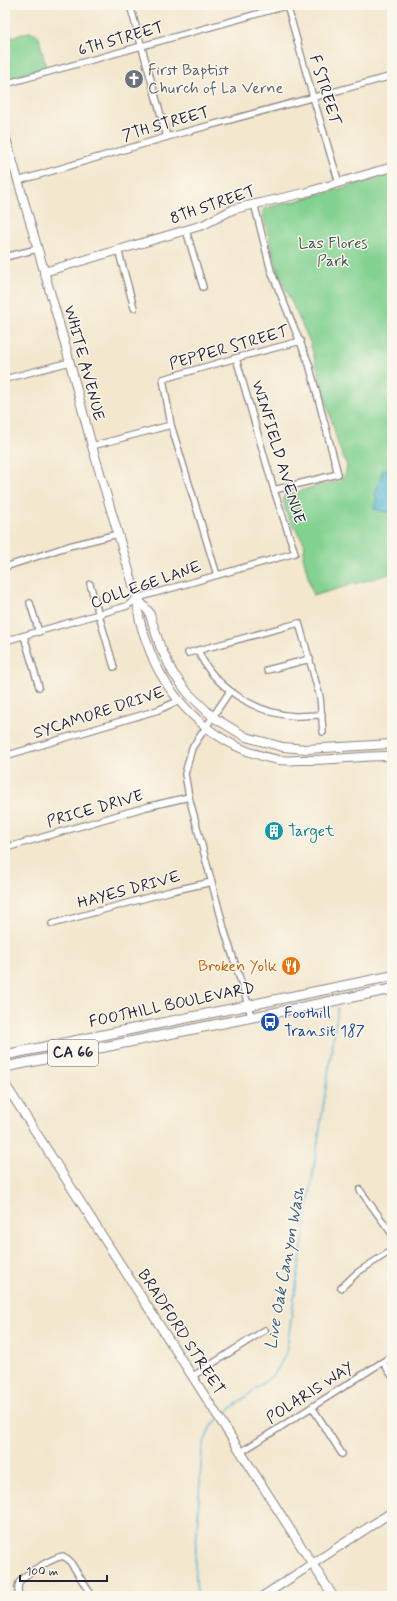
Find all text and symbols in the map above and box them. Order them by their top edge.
street label: 6TH STREET [76,17,166,61]
street label: F STREET [304,52,346,129]
place label: First Baptist Church of La Verne [148,60,283,99]
church icon: First Baptist Church of La Verne [123,68,145,90]
street label: 7TH STREET [120,102,212,146]
street label: 8TH STREET [167,181,259,229]
park label: Las Flores Park [298,233,368,272]
street label: WHITE AVENUE [59,303,109,423]
street label: PEPPER STREET [167,321,292,375]
street label: WINFIELD AVENUE [246,378,310,526]
street label: COLLEGE LANE [88,556,204,614]
street label: SYCAMORE DRIVE [31,682,167,744]
street label: PRICE DRIVE [44,785,146,833]
building icon: Target [263,820,285,842]
place label: Target [288,821,335,843]
street label: HAYES DRIVE [75,866,183,914]
restaurant icon: Broken Yolk [280,955,302,977]
place label: Broken Yolk [198,956,277,977]
street label: FOOTHILL BOULEVARD [87,977,257,1033]
place label: Foothill Transit 187 [284,1003,365,1042]
bus stop icon: Foothill Transit 187 [259,1011,281,1033]
road number: CA 66 [48,1040,98,1066]
water label: Live Oak Canyon Wash [260,1185,310,1351]
street label: BRADFORD STREET [133,1265,229,1399]
street label: POLARIS WAY [262,1357,358,1429]
scale bar [20,1557,107,1583]
text: 100 m [26,1564,58,1580]

